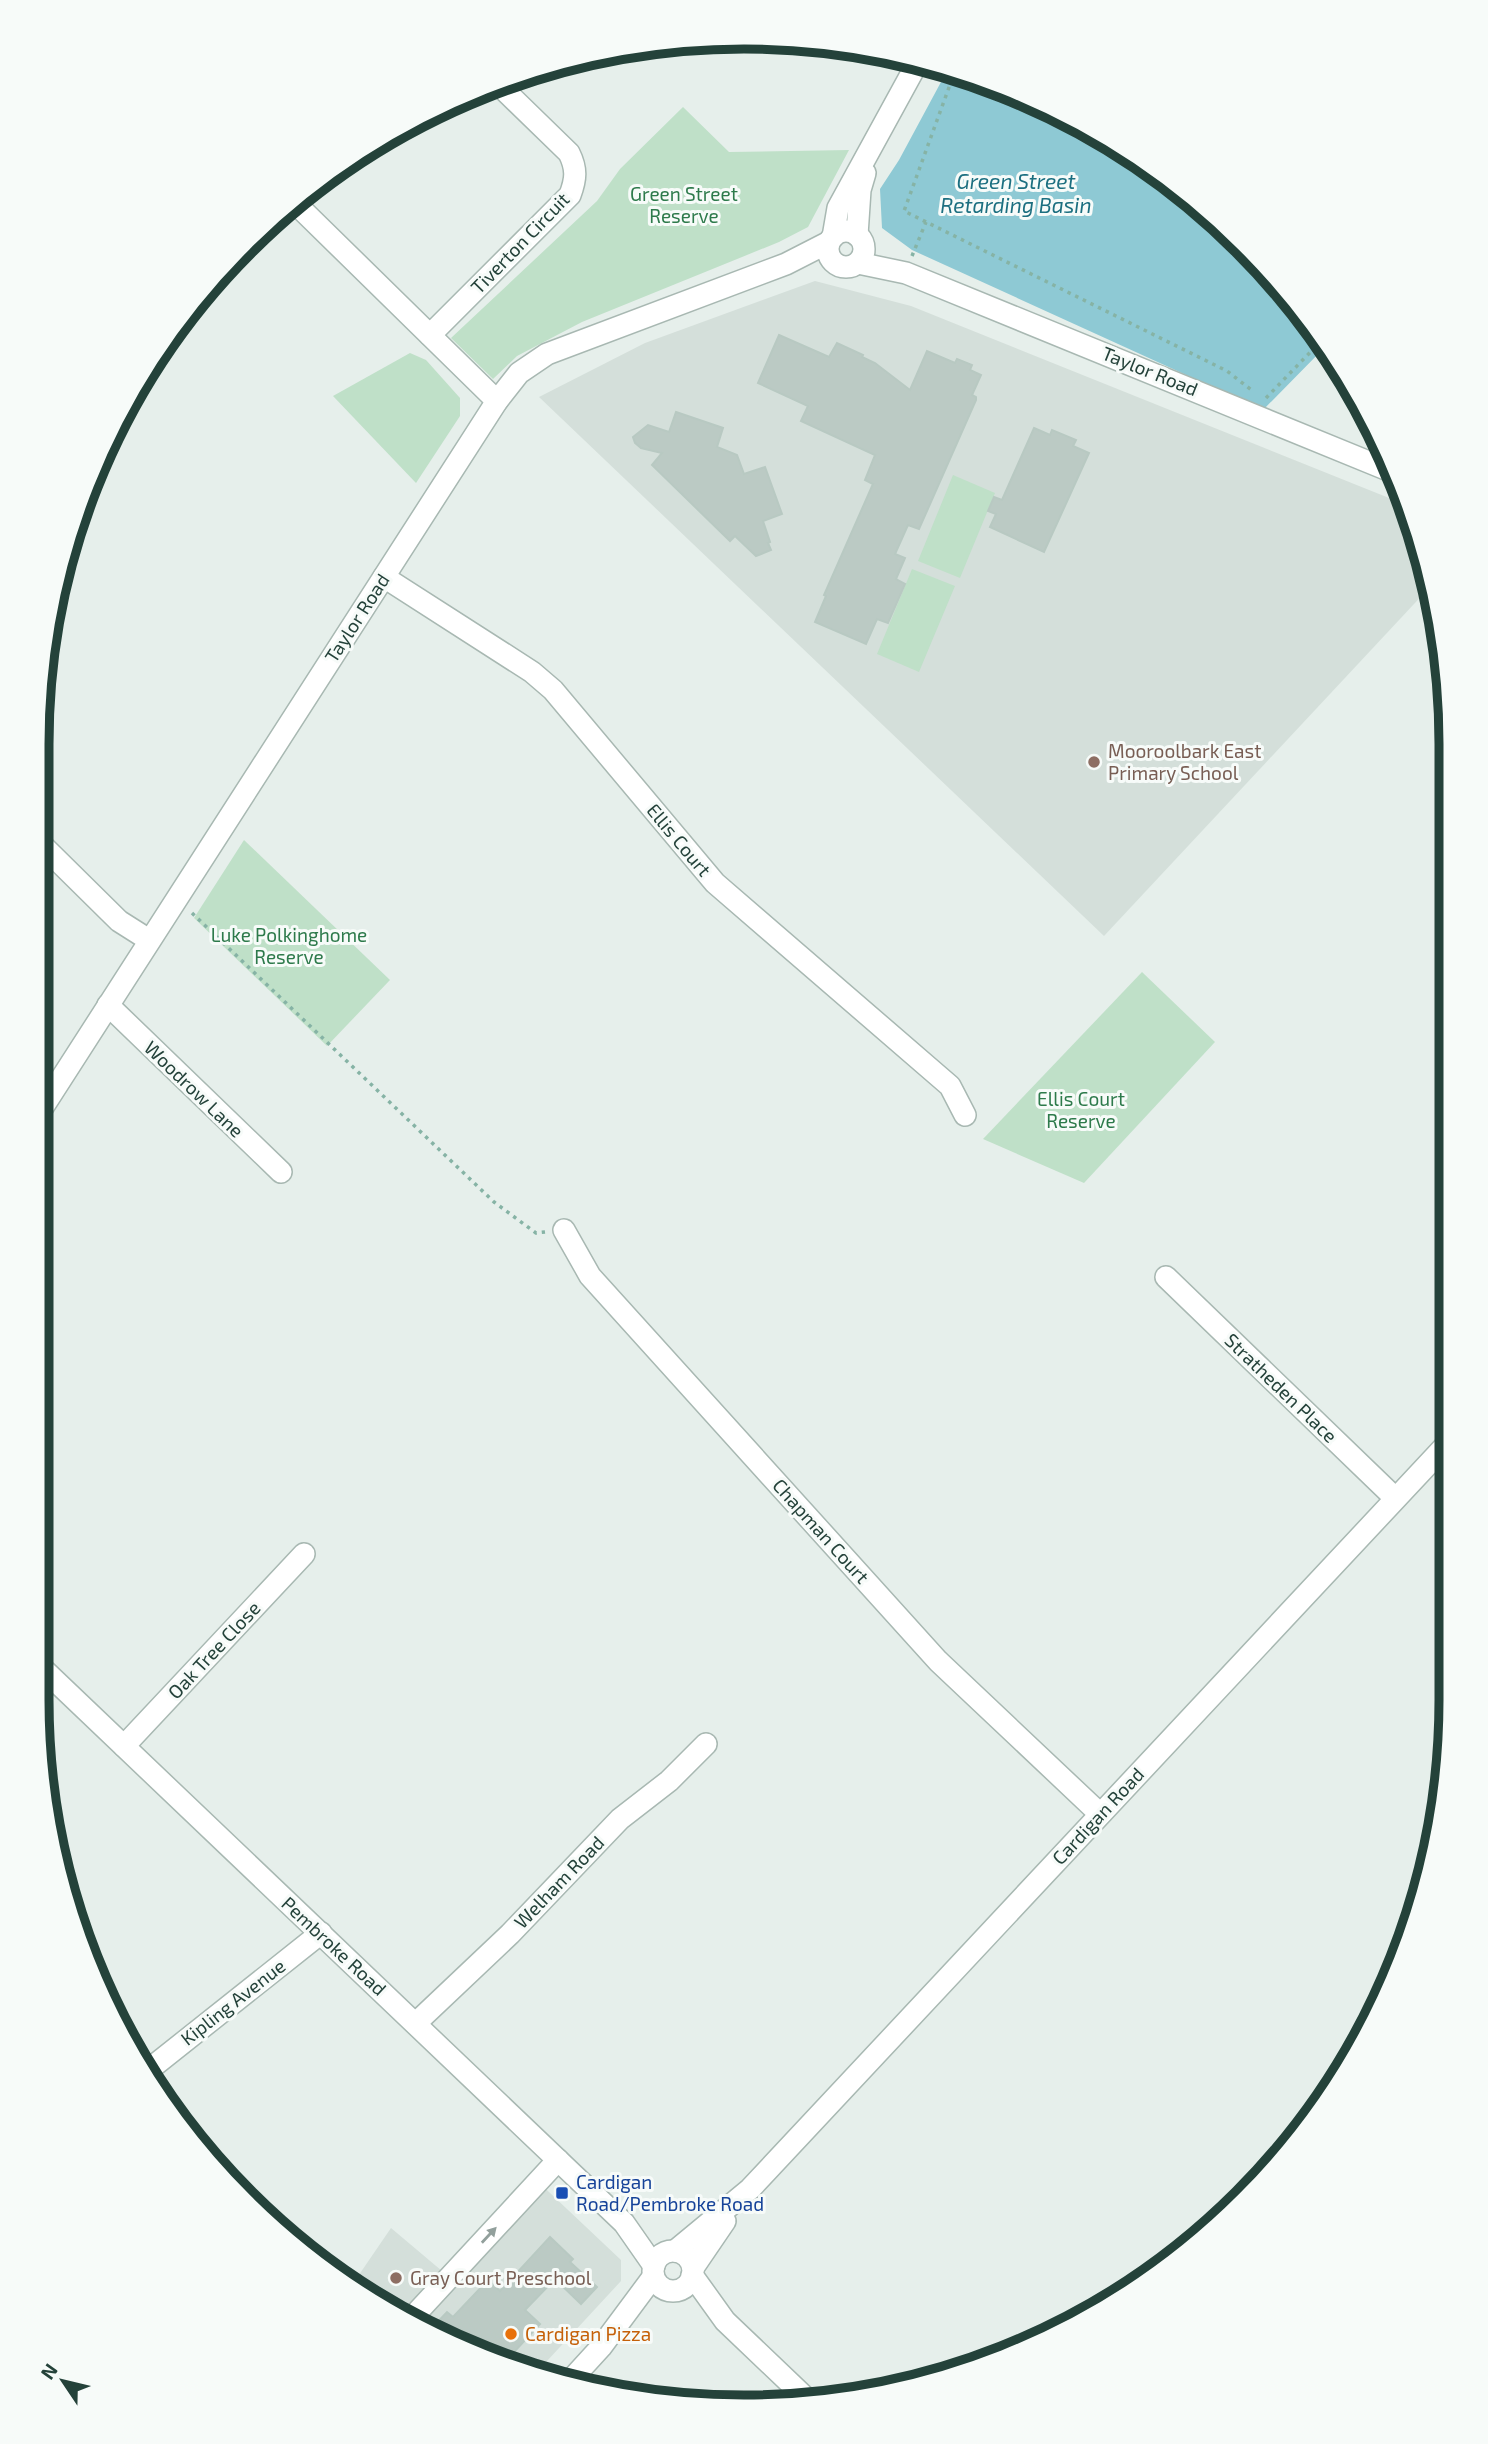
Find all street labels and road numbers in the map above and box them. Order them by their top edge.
street label: Tiverton Circuit [466,187,574,298]
street label: Taylor Road [1099,341,1201,400]
street label: Taylor Road [319,569,394,667]
street label: Ellis Court [642,799,716,881]
street label: Woodrow Lane [140,1035,249,1142]
street label: Stratheden Place [1220,1328,1342,1447]
street label: Chapman Court [768,1474,874,1588]
street label: Oak Tree Close [163,1596,265,1703]
street label: Cardigan Road [1047,1762,1148,1869]
street label: Welham Road [509,1831,608,1933]
street label: Pembroke Road [277,1891,391,2000]
street label: Kipling Avenue [176,1954,290,2050]

